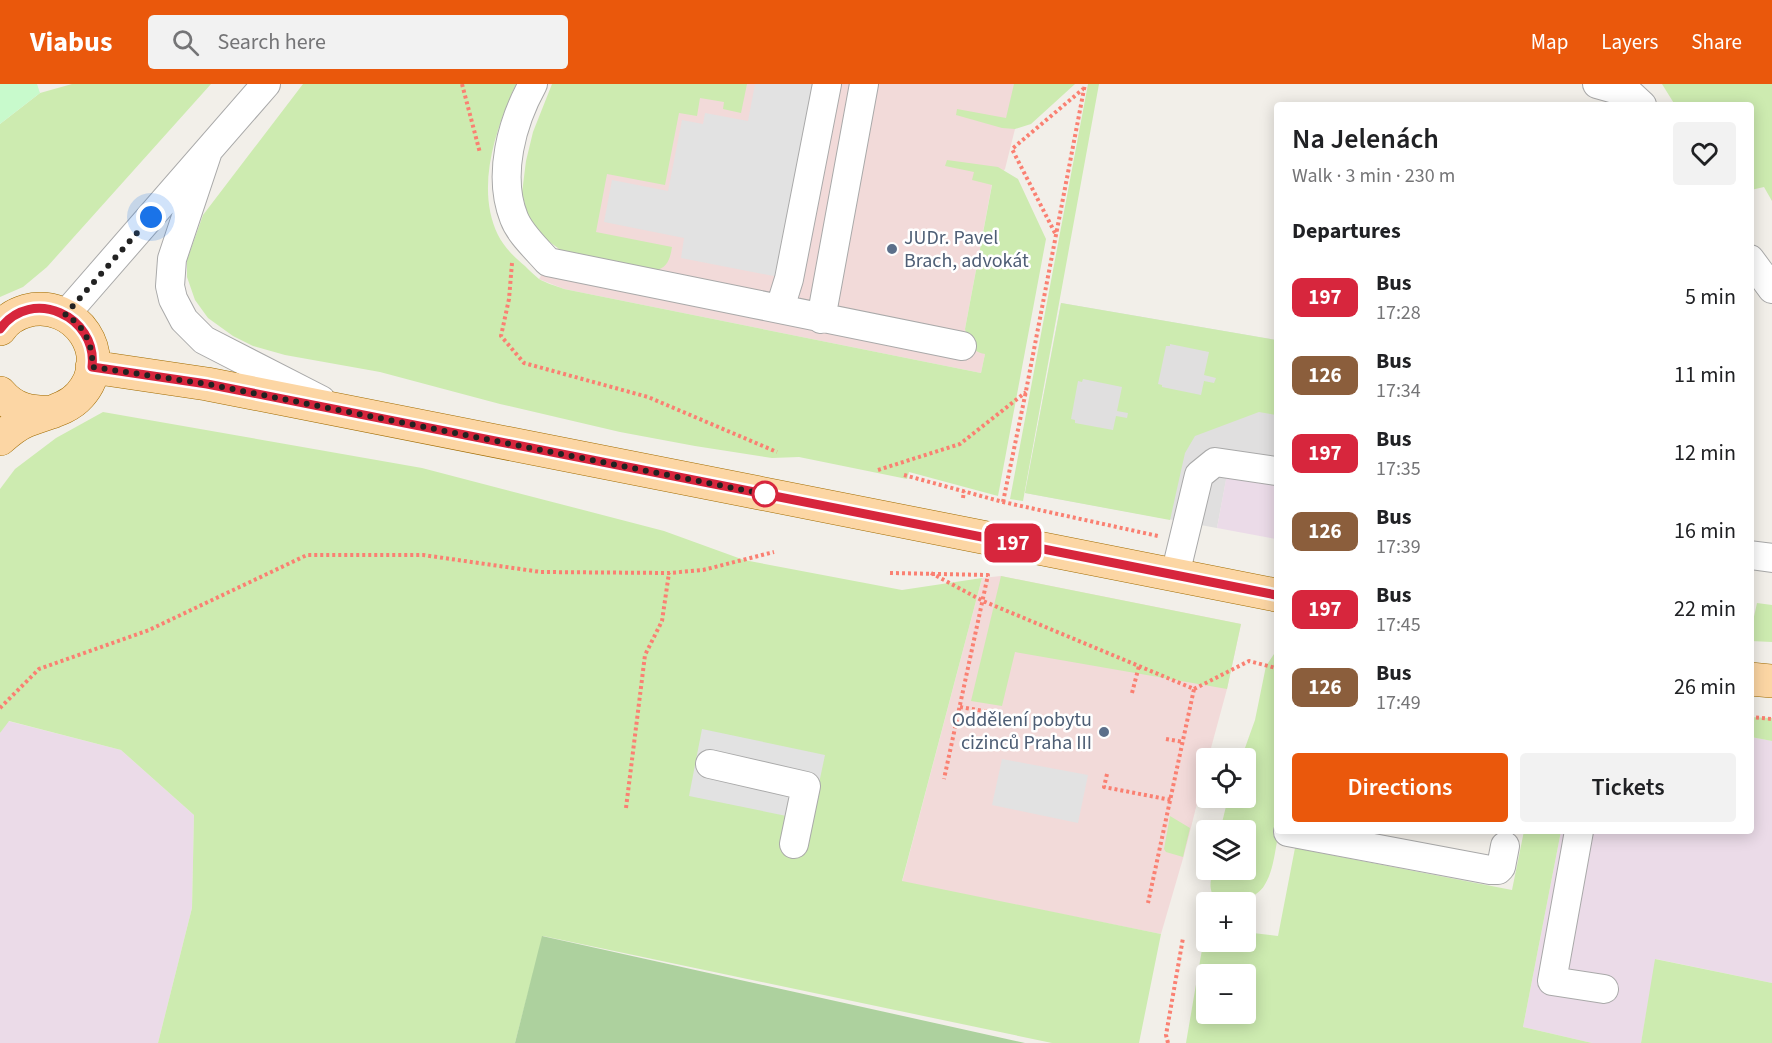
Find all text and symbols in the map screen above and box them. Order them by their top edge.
search box [148,15,568,69]
text: Viabus [30,22,112,62]
icon: search [169,26,202,59]
text: Search here [217,26,326,58]
text: Map [1531,27,1568,57]
text: Layers [1601,27,1658,57]
text: Share [1691,27,1742,57]
text: Na Jelenách [1292,119,1439,159]
button: heart [1673,122,1736,185]
text: Walk · 3 min · 230 m [1292,162,1455,190]
your location [136,202,166,232]
text: Departures [1292,215,1401,247]
place label: JUDr. Pavel Brach, advokát [904,224,1029,275]
marker: JUDr. Pavel Brach, advokát [885,242,899,256]
text: Bus [1376,267,1412,299]
text: 5 min [1685,281,1736,313]
text: 197 [1308,282,1342,312]
text: 17:28 [1376,299,1421,327]
text: Bus [1376,345,1412,377]
text: 11 min [1674,359,1736,391]
text: 126 [1308,360,1342,390]
text: 17:34 [1376,377,1421,405]
text: Bus [1376,423,1412,455]
text: 12 min [1674,437,1736,469]
text: 197 [1308,438,1342,468]
text: 17:35 [1376,455,1421,483]
unlabelled marker [752,481,778,507]
text: Bus [1376,501,1412,533]
text: 16 min [1674,515,1736,547]
text: 126 [1308,516,1342,546]
line badge: 197 [978,524,1048,562]
text: 197 [996,528,1030,558]
text: 17:39 [1376,533,1421,561]
text: Bus [1376,579,1412,611]
text: 22 min [1674,593,1736,625]
text: 197 [1308,594,1342,624]
text: 17:45 [1376,611,1421,639]
text: Bus [1376,657,1412,689]
text: 26 min [1674,671,1736,703]
text: 126 [1308,672,1342,702]
text: 17:49 [1376,689,1421,717]
place label: Oddělení pobytu cizinců Praha III [952,706,1092,757]
marker: Oddělení pobytu cizinců Praha III [1097,725,1111,739]
map controls [1196,748,1256,1024]
button: locate [1196,748,1256,808]
button: Directions [1292,753,1508,822]
button: Tickets [1520,753,1736,822]
button: layers [1196,820,1256,880]
button: + [1196,892,1256,952]
button: − [1196,964,1256,1024]

